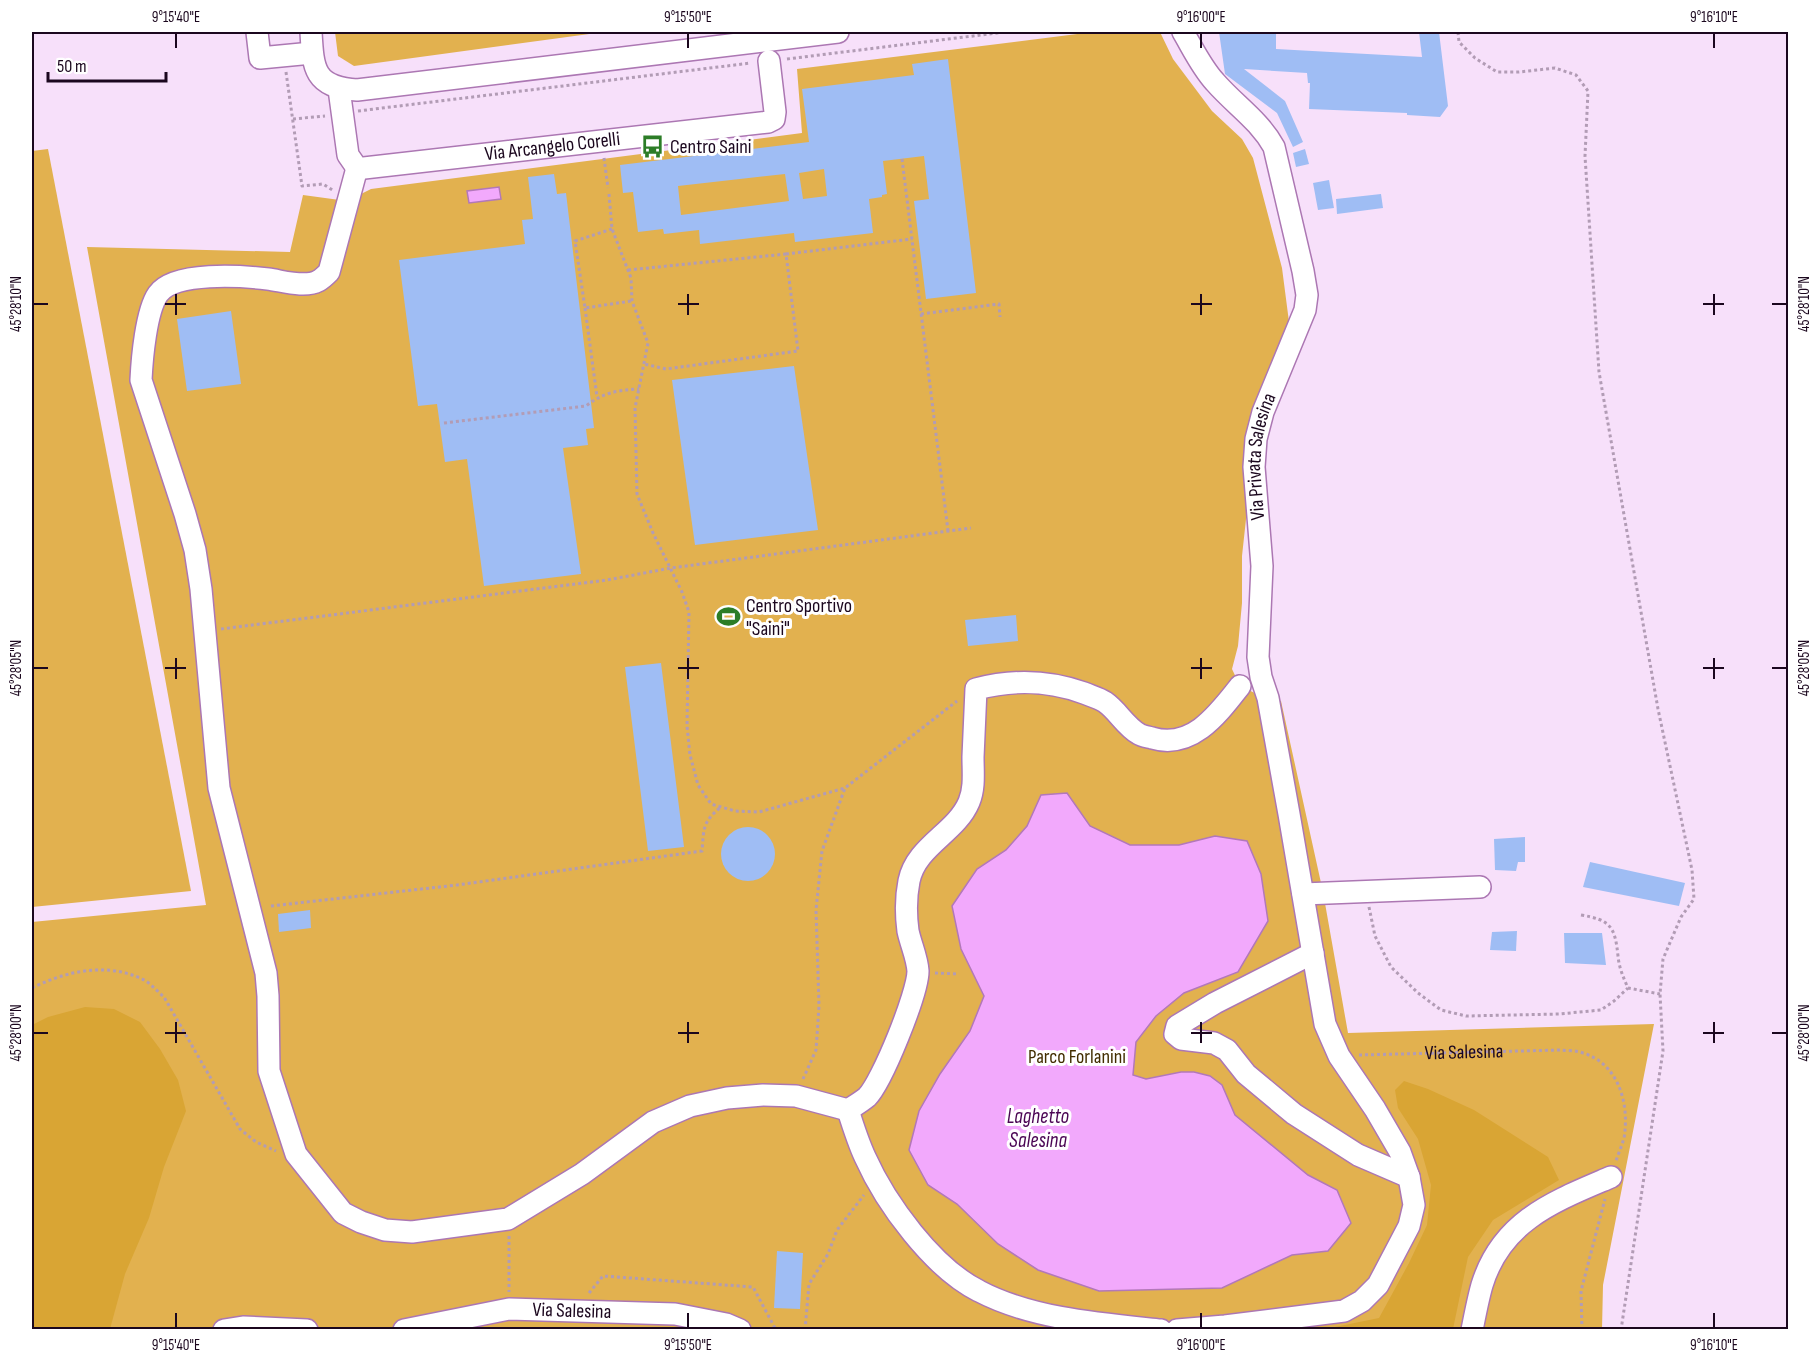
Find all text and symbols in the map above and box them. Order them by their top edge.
text: 9°15'40"E [152,8,200,27]
text: 9°15'50"E [664,8,712,27]
text: 9°16'00"E [1176,8,1226,27]
text: 9°16'10"E [1690,8,1738,27]
scale bar [48,45,166,83]
text: 50 m [57,56,87,77]
street label: Via Arcangelo Corelli [483,127,621,166]
bus stop icon: Centro Saini [639,134,665,160]
place label: Centro Saini [670,135,752,159]
text: 45°28'10"N [7,276,26,332]
text: 45°28'10"N [1795,276,1814,332]
street label: Via Privata Salesina [1242,389,1281,521]
place label: Centro Sportivo "Saini" [746,594,852,641]
sports icon: Centro Sportivo "Saini" [715,604,741,630]
text: 45°28'05"N [7,640,26,696]
text: 45°28'05"N [1795,640,1814,696]
text: 45°28'00"N [7,1004,26,1062]
text: 45°28'00"N [1795,1004,1814,1062]
street label: Via Salesina [1424,1039,1504,1065]
park label: Parco Forlanini [1028,1045,1126,1069]
water label: Laghetto Salesina [1007,1104,1070,1153]
street label: Via Salesina [532,1298,612,1324]
text: 9°15'40"E [152,1336,200,1355]
text: 9°15'50"E [664,1336,712,1355]
text: 9°16'00"E [1176,1336,1226,1355]
text: 9°16'10"E [1690,1336,1738,1355]

